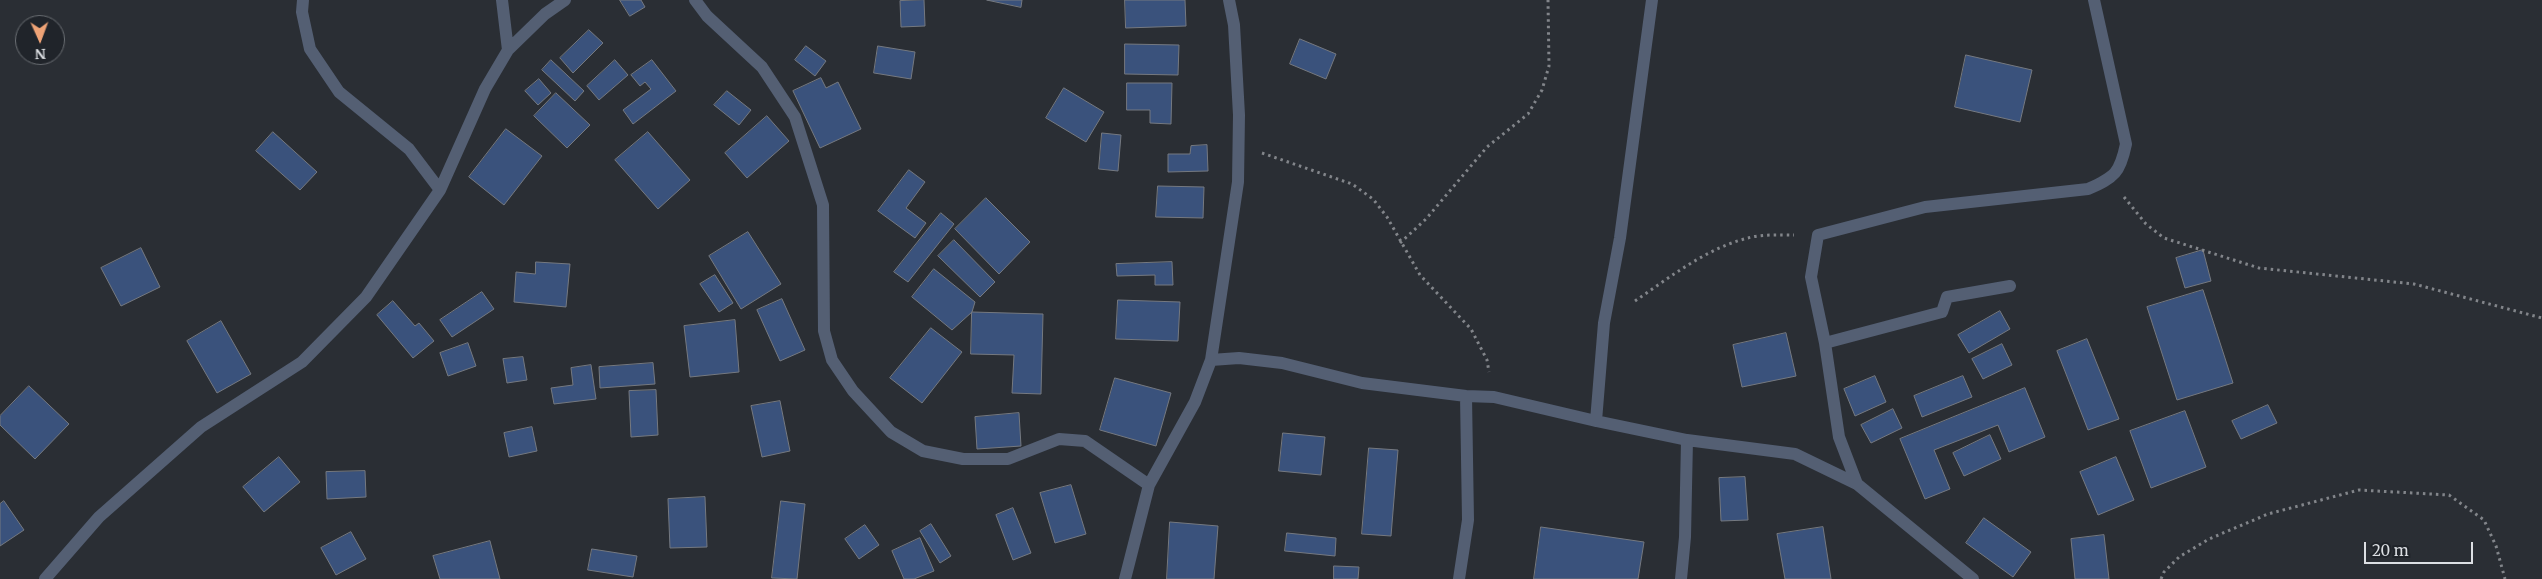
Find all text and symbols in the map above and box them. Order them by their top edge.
north arrow [15,15,65,65]
text: N [35,45,46,63]
scale bar [2367,532,2476,564]
text: 20 m [2372,541,2409,560]

